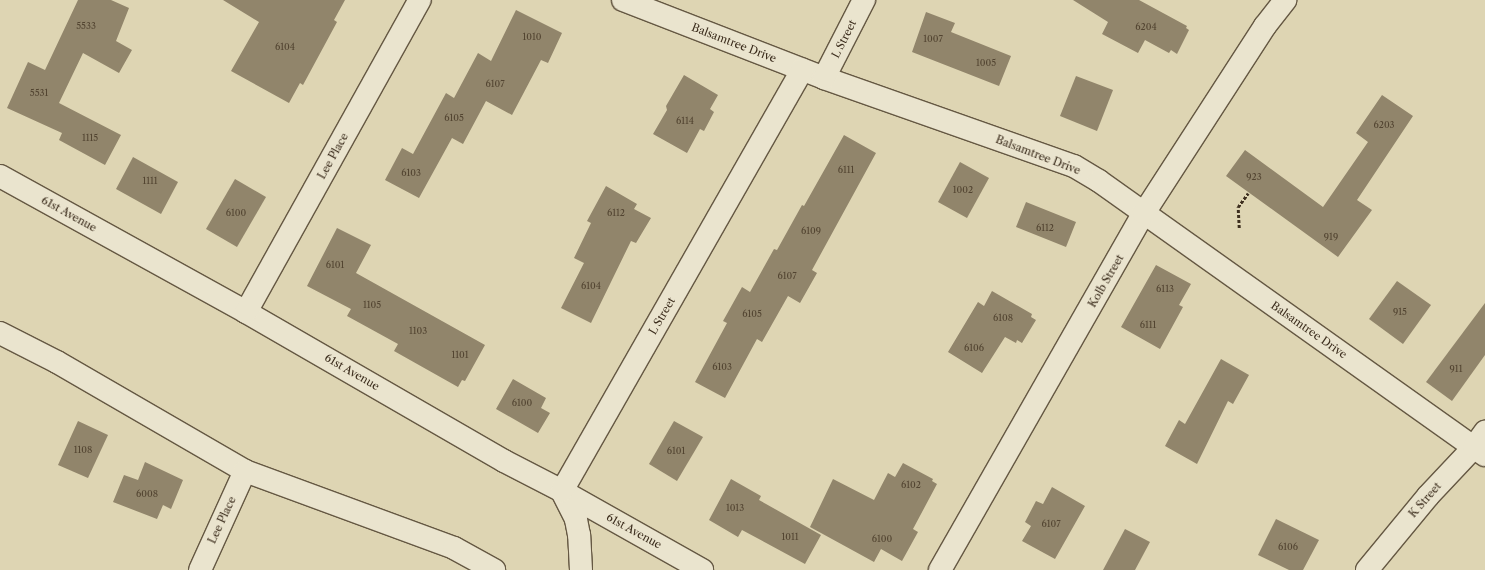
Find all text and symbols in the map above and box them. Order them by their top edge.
street label: L Street [829,18,859,60]
house number: 5533 [76,21,96,31]
street label: Balsamtree Drive [690,21,778,65]
house number: 6204 [1135,22,1157,32]
house number: 1010 [523,32,541,42]
house number: 1007 [923,34,943,44]
house number: 6104 [275,42,295,52]
house number: 1005 [976,58,996,68]
house number: 6107 [485,79,505,89]
house number: 5531 [30,88,48,98]
house number: 6105 [444,113,464,123]
house number: 6114 [676,116,694,126]
house number: 6203 [1373,120,1395,130]
street label: Lee Place [315,131,351,181]
house number: 1115 [82,133,98,143]
street label: Balsamtree Drive [994,133,1082,177]
house number: 6111 [838,165,854,175]
house number: 6103 [401,168,421,178]
house number: 923 [1246,172,1262,182]
house number: 1111 [142,176,158,186]
house number: 1002 [953,185,973,195]
street label: 61st Avenue [39,193,99,235]
house number: 6100 [226,208,246,218]
house number: 6112 [607,208,625,218]
house number: 6112 [1036,223,1054,233]
house number: 6109 [801,226,821,236]
house number: 919 [1324,232,1338,242]
street label: Kolb Street [1086,252,1126,310]
house number: 6101 [326,260,344,270]
house number: 6107 [777,271,797,281]
house number: 6104 [581,281,601,291]
house number: 6113 [1156,284,1174,294]
street label: L Street [646,295,678,337]
street label: Balsamtree Drive [1268,299,1350,361]
house number: 1105 [363,300,381,310]
house number: 915 [1393,307,1407,317]
house number: 6105 [742,309,762,319]
house number: 6108 [993,313,1013,323]
house number: 6111 [1140,320,1156,330]
house number: 1103 [409,326,427,336]
house number: 6106 [964,343,984,353]
house number: 1101 [451,350,469,360]
street label: 61st Avenue [322,351,382,393]
house number: 6103 [712,362,732,372]
house number: 911 [1450,364,1462,374]
house number: 6100 [512,398,532,408]
house number: 1108 [74,445,92,455]
house number: 6101 [667,446,685,456]
house number: 6102 [901,480,921,490]
street label: K Street [1406,480,1444,520]
house number: 6008 [136,489,158,499]
street label: Lee Place [205,494,239,546]
house number: 1013 [726,503,744,513]
street label: 61st Avenue [604,510,664,552]
house number: 6107 [1041,519,1061,529]
house number: 1011 [781,532,799,542]
house number: 6100 [872,534,892,544]
house number: 6106 [1278,542,1298,552]

